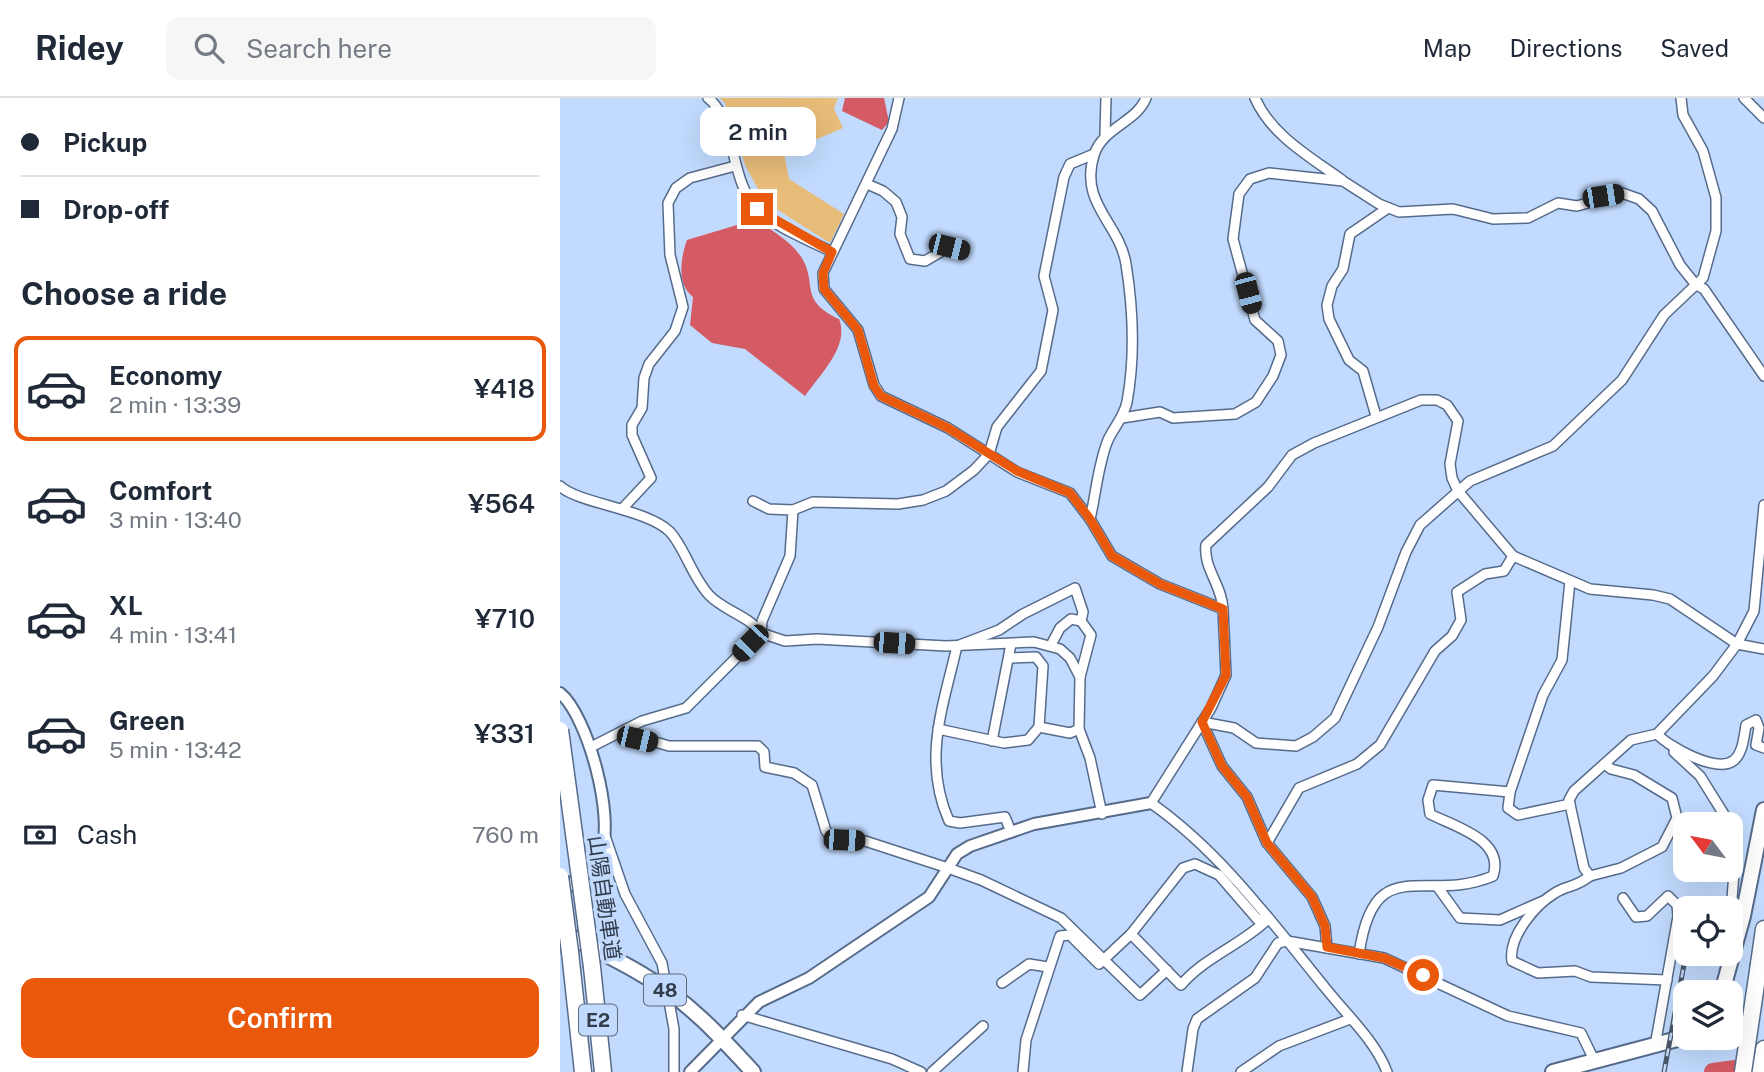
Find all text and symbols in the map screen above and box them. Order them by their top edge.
search box [166,17,656,80]
text: Ridey [35,29,124,67]
icon: search [190,29,228,67]
text: Search here [246,33,392,64]
text: Map [1423,34,1472,62]
text: Directions [1510,34,1622,62]
text: Saved [1660,34,1729,62]
callout: 2 min [699,108,815,156]
text: 2 min [728,118,788,145]
text: Pickup [63,127,147,158]
car [1581,182,1626,210]
route end [741,193,773,225]
text: Drop-off [63,194,169,225]
car [927,232,972,262]
car [1233,270,1264,316]
text: Choose a ride [21,275,227,312]
icon: car [25,357,88,420]
text: Economy [109,360,222,391]
text: ¥418 [474,373,535,404]
text: 2 min · 13:39 [109,391,241,418]
icon: car [25,472,88,535]
text: Comfort [109,475,212,506]
text: ¥564 [468,488,535,519]
text: 3 min · 13:40 [109,506,242,533]
icon: car [25,587,88,650]
text: XL [109,590,143,621]
text: ¥710 [475,603,535,634]
text: 4 min · 13:41 [109,621,237,648]
car [728,621,773,665]
car [873,631,916,655]
icon: car [25,702,88,765]
text: Green [109,705,185,736]
text: ¥331 [474,718,535,749]
car [615,724,660,754]
text: 5 min · 13:42 [109,736,242,763]
north arrow [1673,812,1743,882]
map controls [1673,812,1743,1050]
icon: cash [21,816,59,854]
text: Cash [77,819,137,850]
text: 760 m [472,821,539,848]
car [823,829,866,851]
street label: 山陽自動車道 [583,834,626,962]
button: locate [1673,896,1743,966]
route start [1407,959,1439,991]
road number: 48 [644,974,686,1006]
button: Confirm [21,978,539,1058]
button: layers [1673,980,1743,1050]
road number: E2 [579,1004,617,1036]

